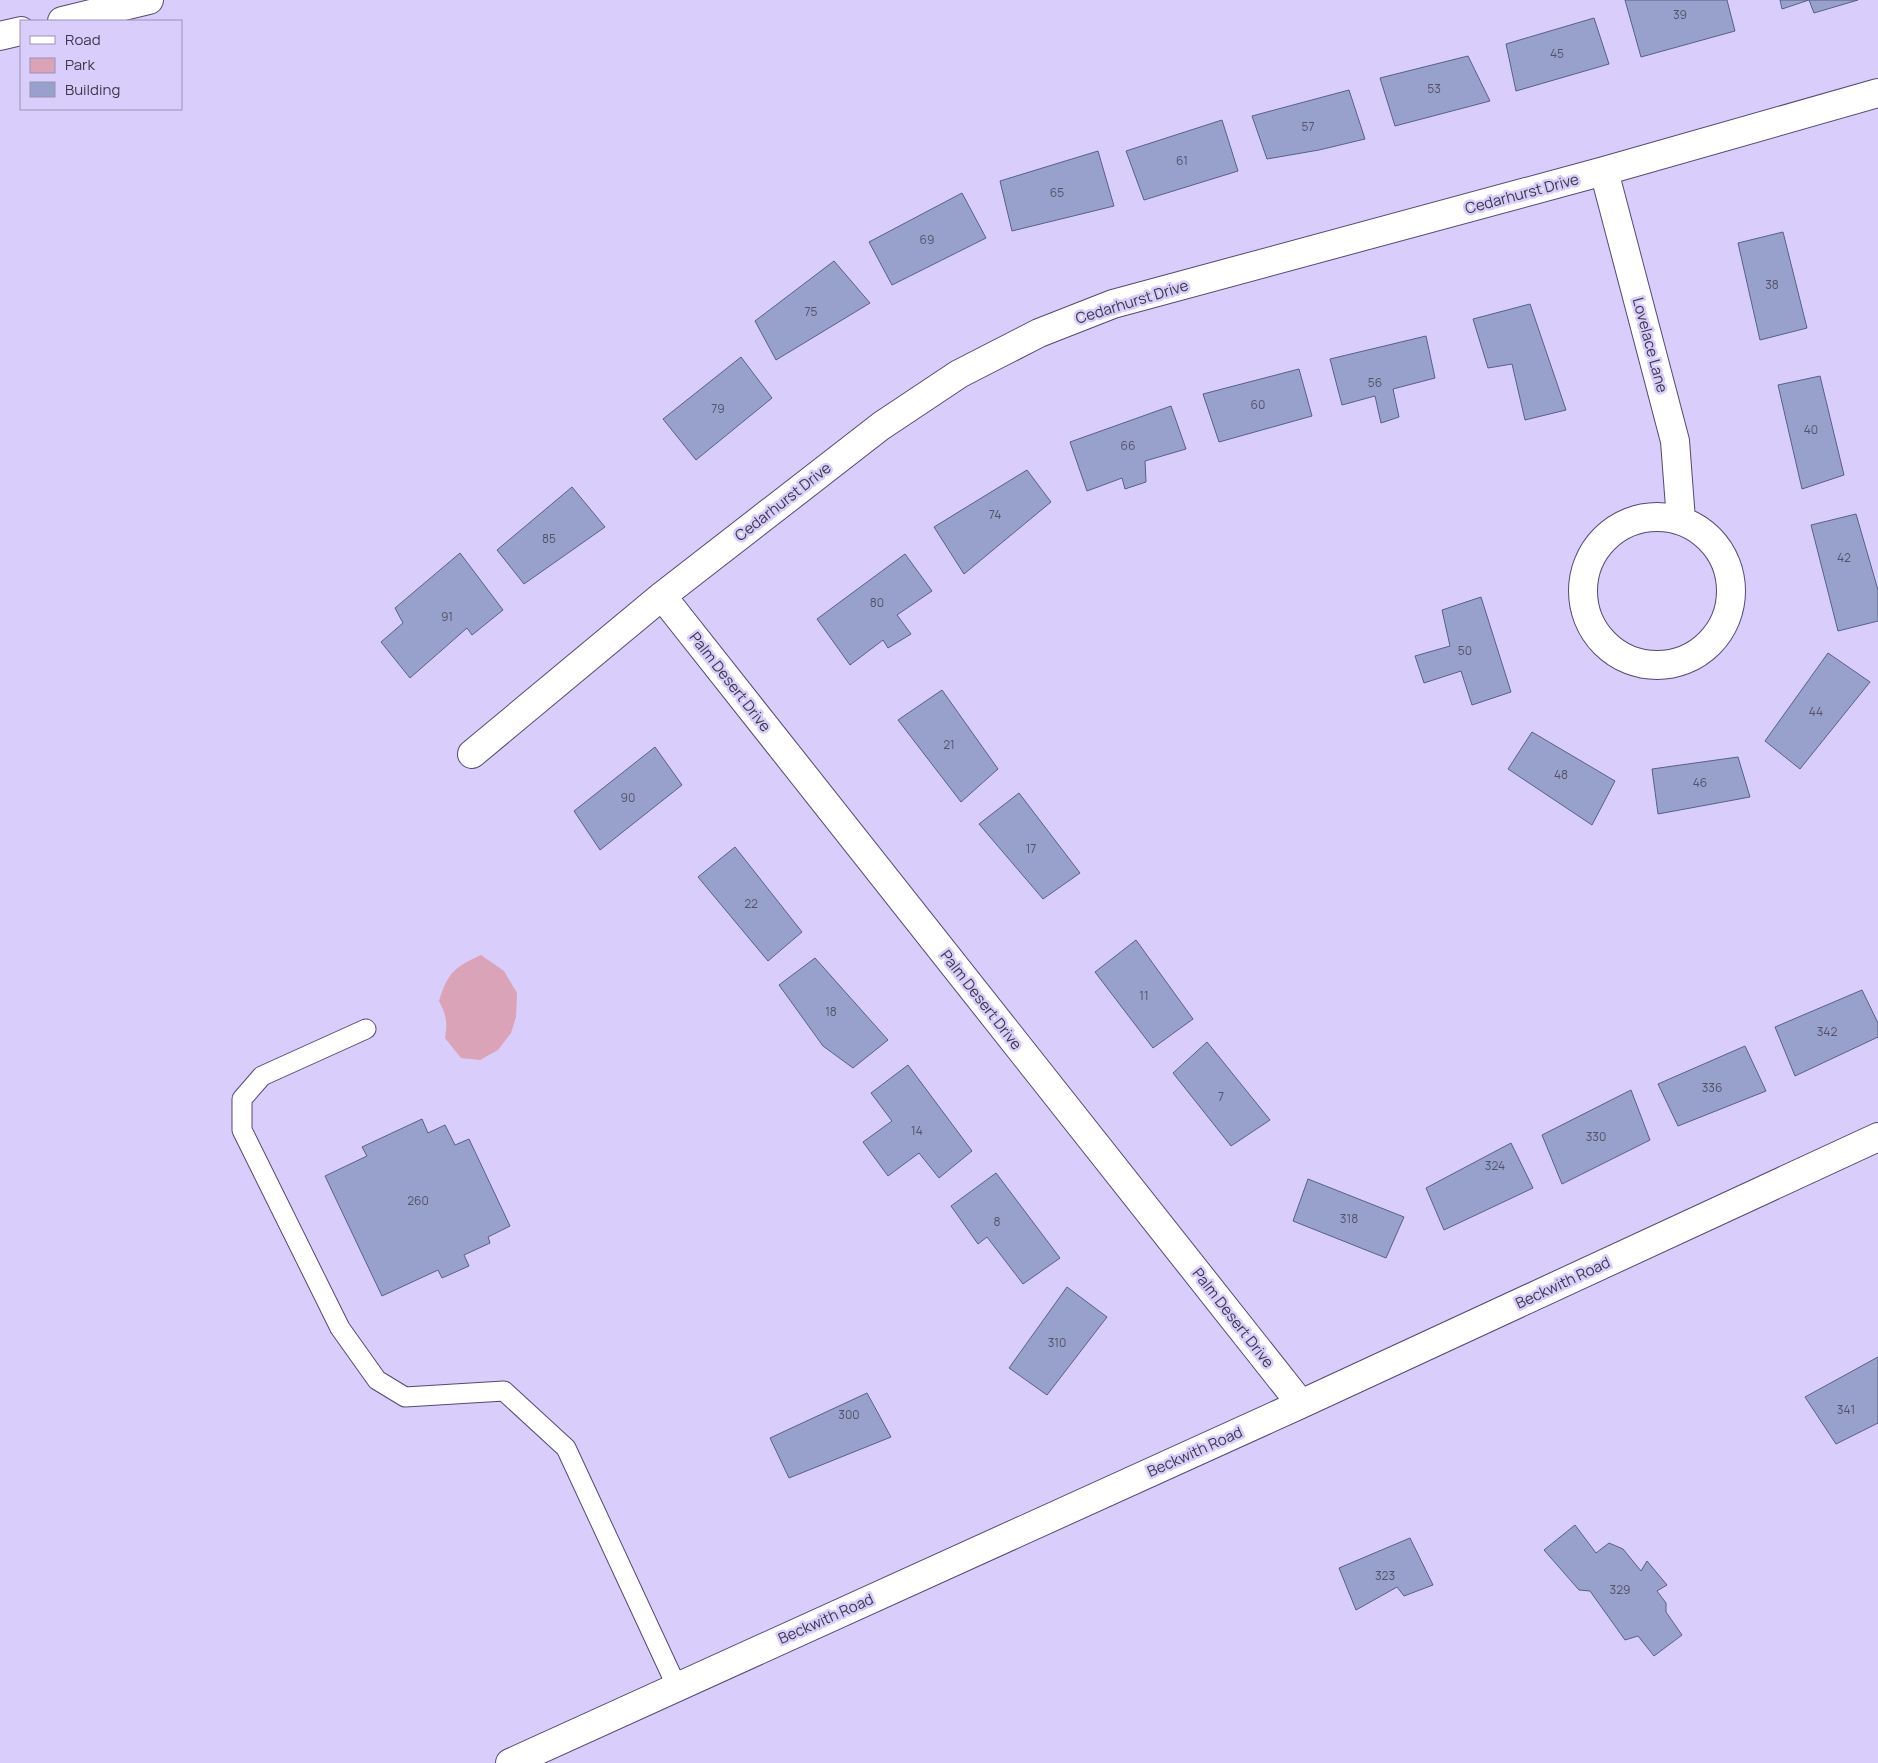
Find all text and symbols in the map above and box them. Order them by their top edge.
house number: 39 [1673,6,1687,23]
legend [20,20,182,110]
text: Road [65,29,101,50]
house number: 45 [1550,45,1564,62]
text: Park [65,54,95,75]
text: Building [65,79,120,100]
house number: 53 [1427,80,1441,97]
house number: 57 [1302,118,1314,135]
house number: 61 [1176,152,1188,169]
street label: Cedarhurst Drive [1463,168,1581,219]
house number: 65 [1050,184,1064,201]
house number: 69 [920,231,934,248]
street label: Cedarhurst Drive [1073,274,1191,329]
house number: 38 [1765,276,1779,293]
street label: Lovelace Lane [1628,295,1673,395]
house number: 75 [805,303,818,320]
house number: 56 [1368,374,1382,391]
house number: 60 [1251,396,1265,413]
house number: 79 [711,400,725,417]
house number: 40 [1804,421,1818,438]
house number: 66 [1121,437,1135,454]
street label: Cedarhurst Drive [730,457,835,546]
house number: 74 [989,506,1001,523]
house number: 85 [542,530,556,547]
house number: 42 [1837,549,1851,566]
house number: 80 [870,594,884,611]
house number: 91 [441,608,453,625]
street label: Palm Desert Drive [685,627,776,736]
house number: 50 [1458,642,1472,659]
house number: 44 [1809,703,1823,720]
house number: 21 [943,736,955,753]
house number: 48 [1554,766,1568,783]
house number: 46 [1693,774,1707,791]
house number: 90 [621,789,635,806]
house number: 17 [1026,840,1036,857]
house number: 22 [744,895,758,912]
street label: Palm Desert Drive [936,945,1027,1054]
house number: 11 [1139,987,1149,1004]
house number: 18 [825,1003,837,1020]
house number: 342 [1817,1023,1837,1040]
house number: 336 [1702,1079,1722,1096]
house number: 7 [1218,1088,1224,1105]
house number: 14 [911,1122,923,1139]
house number: 330 [1586,1128,1606,1145]
house number: 324 [1485,1157,1505,1174]
house number: 260 [407,1192,429,1209]
house number: 318 [1340,1210,1358,1227]
house number: 8 [994,1213,1001,1230]
street label: Beckwith Road [1512,1251,1614,1314]
street label: Palm Desert Drive [1188,1263,1279,1372]
house number: 310 [1048,1334,1066,1351]
house number: 341 [1837,1401,1855,1418]
house number: 300 [838,1406,860,1423]
street label: Beckwith Road [1144,1421,1246,1482]
house number: 323 [1375,1567,1395,1584]
house number: 329 [1610,1581,1630,1598]
street label: Beckwith Road [775,1588,877,1649]

